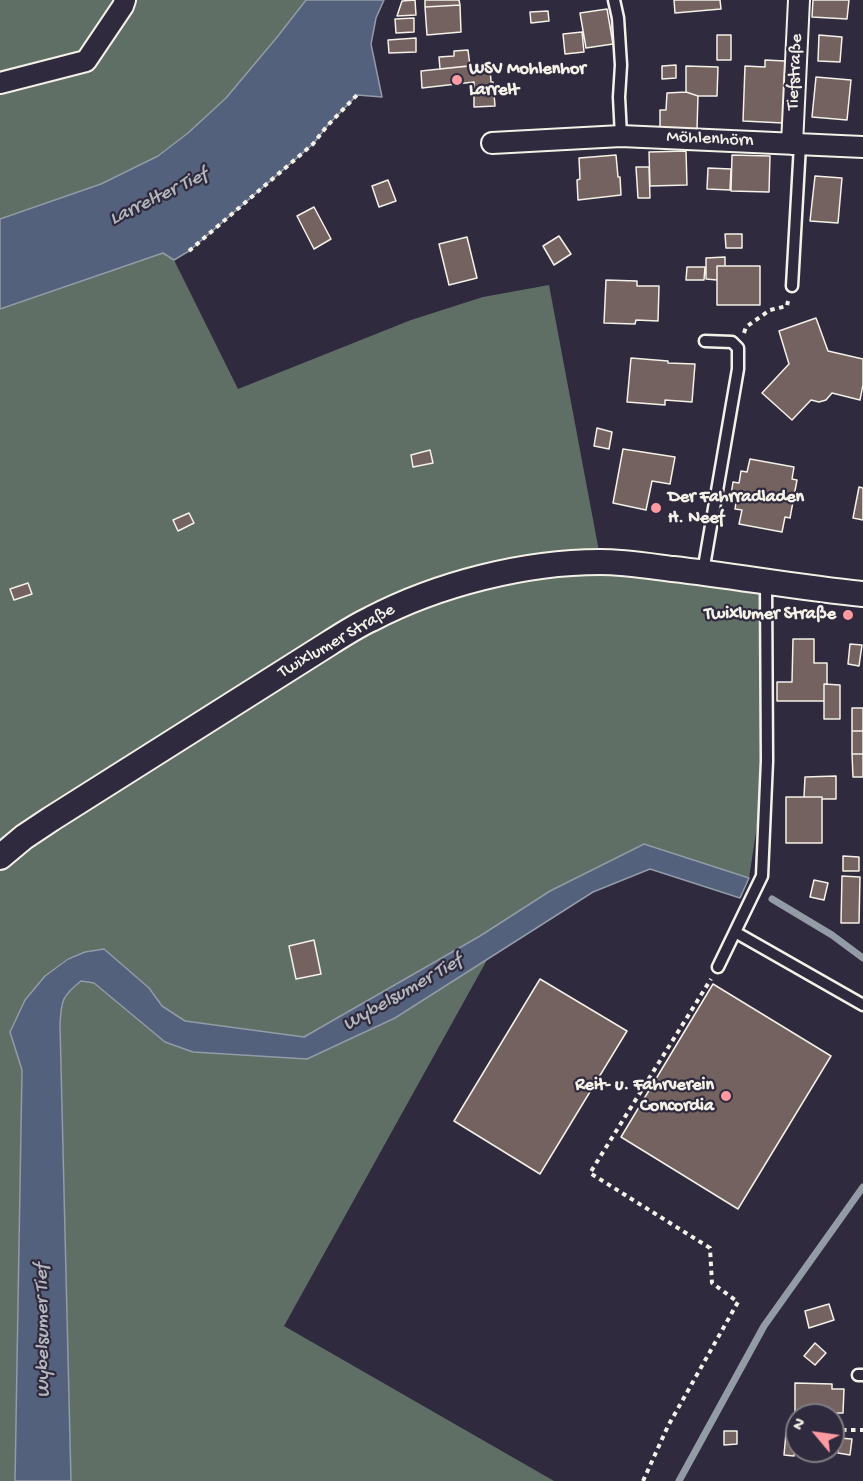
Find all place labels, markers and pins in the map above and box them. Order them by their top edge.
place label: WSV Mohlenhor Larrelt [469,59,586,101]
marker: WSV Mohlenhor Larrelt [450,73,464,87]
place label: Der Fahrradladen H. Neef [668,487,804,530]
marker: Der Fahrradladen H. Neef [649,501,663,515]
place label: Twixlumer Straße [704,604,836,626]
marker: Twixlumer Straße [841,608,855,622]
place label: Reit- u. Fahrverein Concordia [575,1075,714,1118]
marker: Reit- u. Fahrverein Concordia [719,1089,733,1103]

